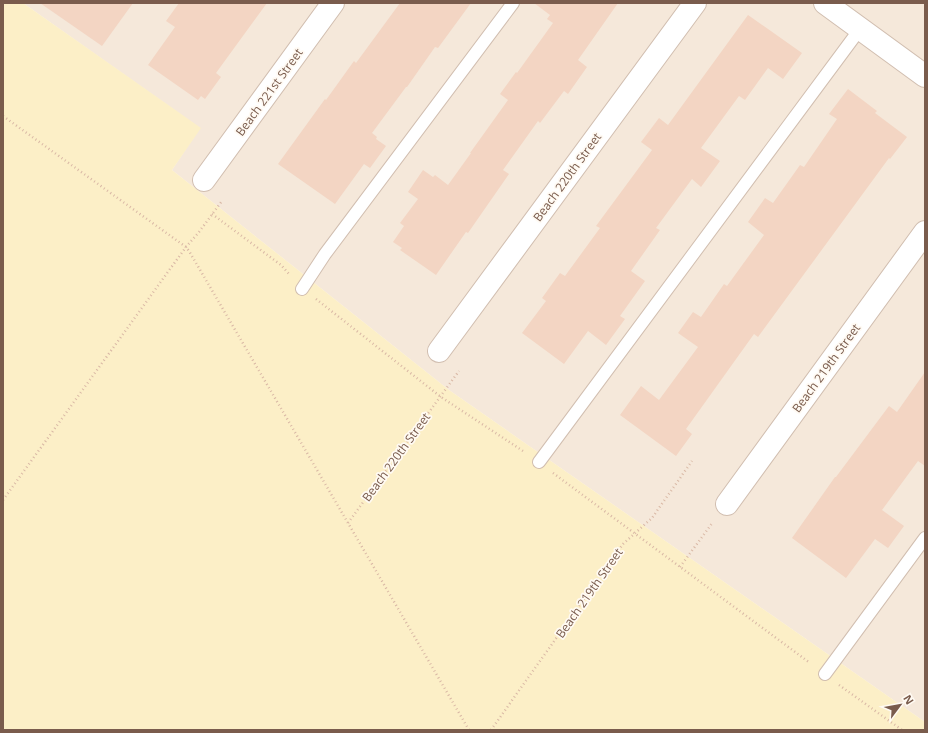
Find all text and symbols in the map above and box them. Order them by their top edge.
street label: Beach 221st Street [231,45,307,139]
street label: Beach 220th Street [529,129,605,225]
street label: Beach 219th Street [788,320,864,416]
street label: Beach 220th Street [358,409,434,505]
street label: Beach 219th Street [552,545,626,641]
north arrow [880,685,920,725]
text: N [900,692,918,707]

